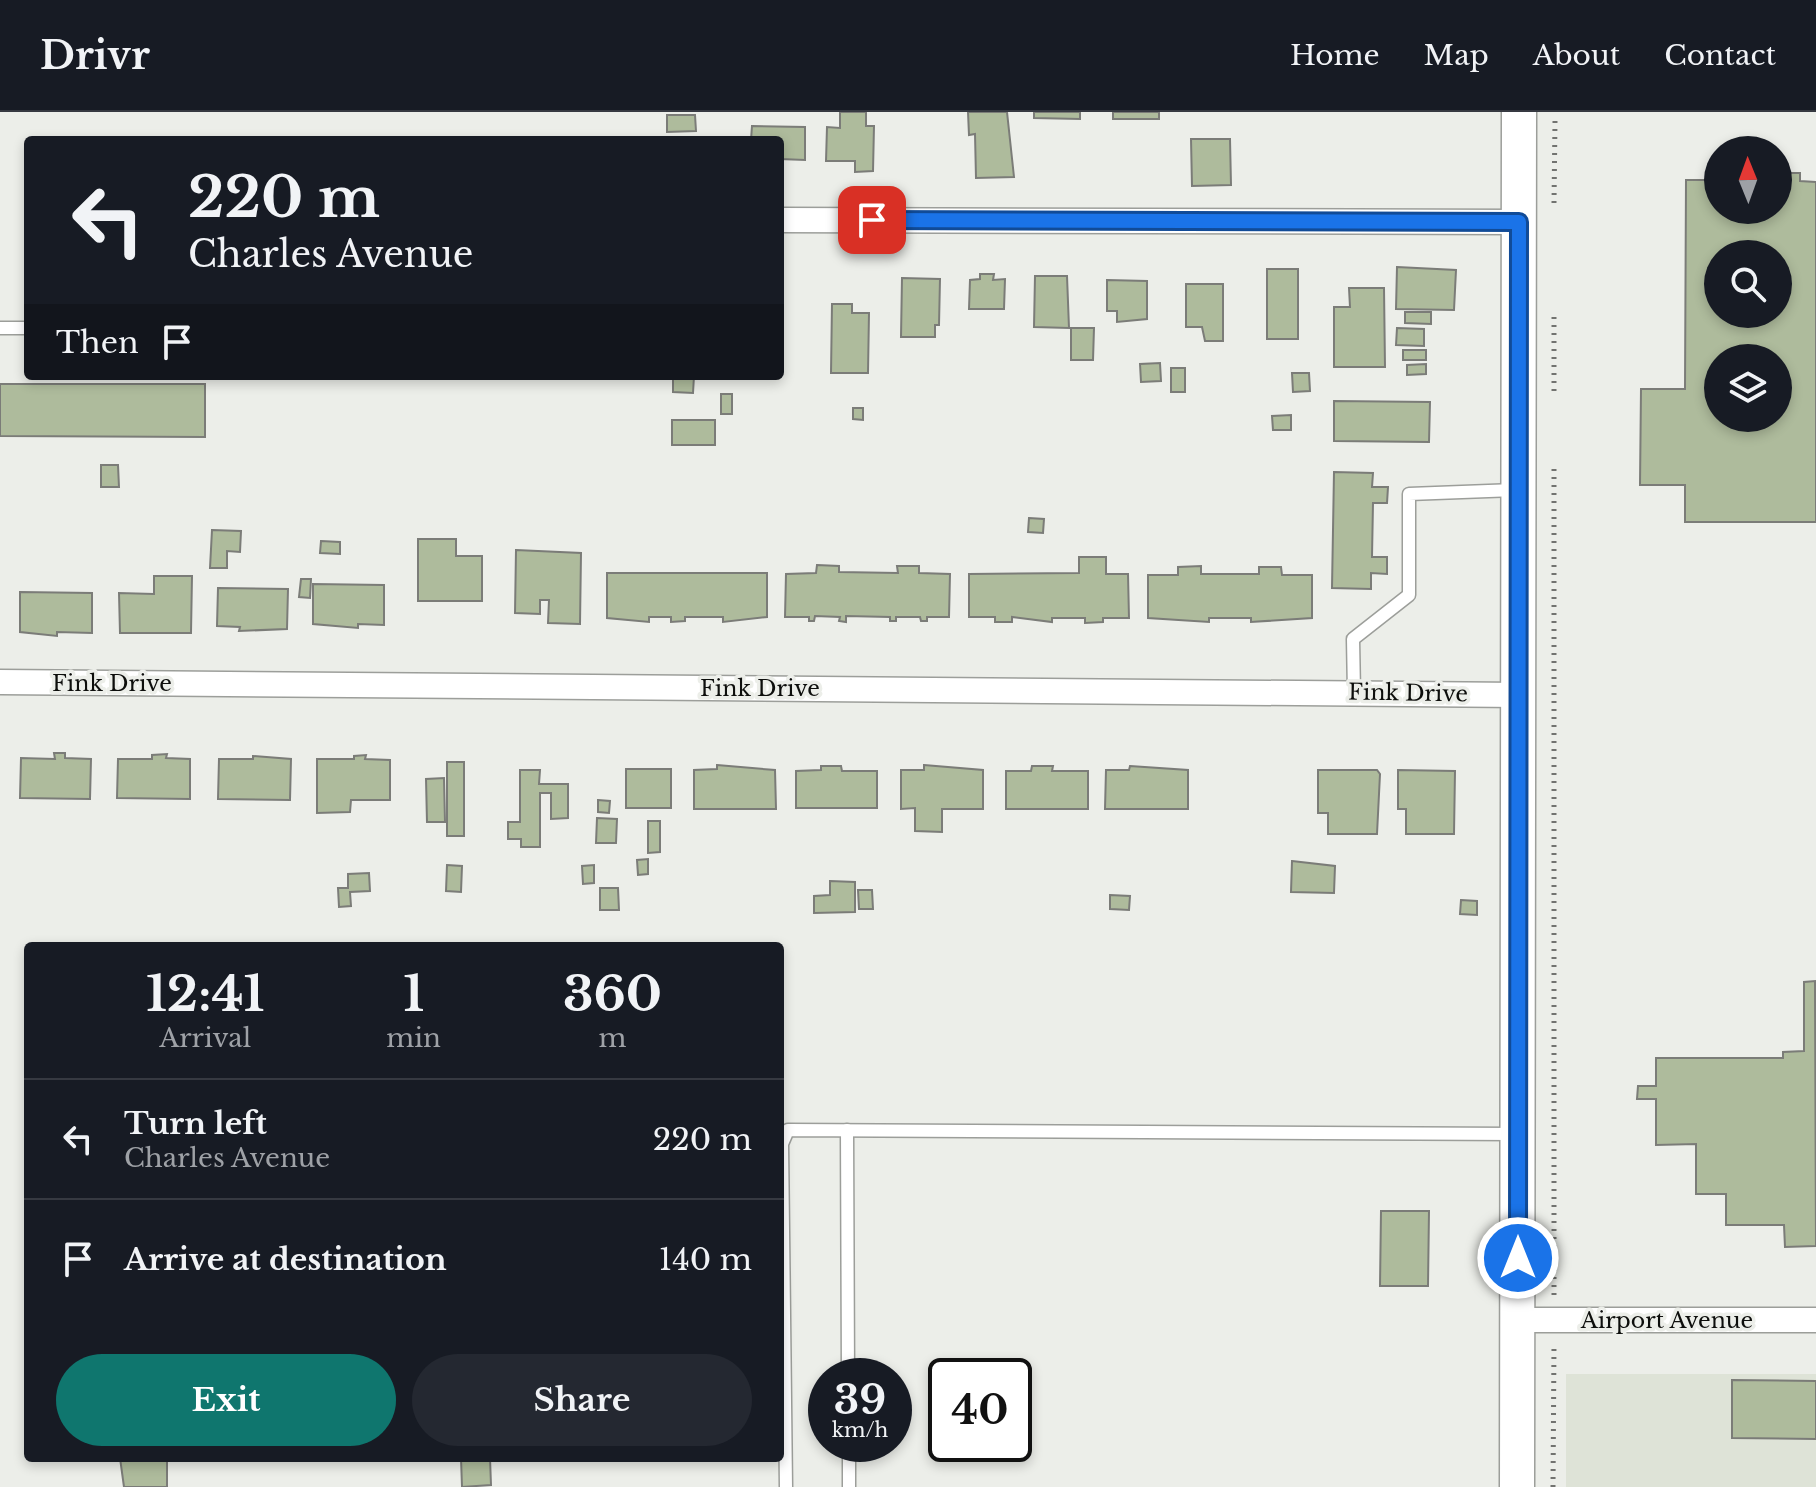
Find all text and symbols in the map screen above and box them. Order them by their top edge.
text: Drivr [40,32,150,79]
text: Home [1290,38,1380,73]
text: Map [1424,38,1489,73]
text: About [1533,38,1620,73]
text: Contact [1664,38,1776,73]
north arrow [1704,136,1792,224]
map controls [1704,136,1792,432]
text: 220 m [188,163,380,232]
icon: left [56,168,160,272]
pin [838,186,906,254]
icon: arrive [850,198,894,242]
text: Charles Avenue [188,232,473,277]
button: search [1704,240,1792,328]
icon: arrive [155,320,199,364]
text: Then [56,324,139,361]
button: layers [1704,344,1792,432]
street label: Fink Drive [52,670,172,697]
street label: Fink Drive [700,675,820,702]
street label: Fink Drive [1348,678,1468,708]
text: 12:41 [146,964,264,1024]
text: 1 [403,964,424,1024]
text: 360 [563,964,662,1024]
text: Arrival [159,1022,251,1054]
text: min [386,1022,441,1054]
text: m [599,1022,626,1054]
text: Turn left [124,1105,267,1142]
icon: left [56,1117,100,1161]
text: 220 m [653,1121,752,1158]
text: Charles Avenue [124,1142,330,1174]
position arrow [1476,1216,1560,1300]
icon: arrive [56,1237,100,1281]
text: Arrive at destination [124,1241,447,1278]
text: 140 m [659,1241,752,1278]
street label: Airport Avenue [1580,1307,1753,1334]
button: Exit [56,1354,396,1446]
button: Share [412,1354,752,1446]
speed limit sign: 40 [928,1358,1032,1462]
text: 39 [834,1375,886,1425]
text: km/h [832,1418,888,1442]

